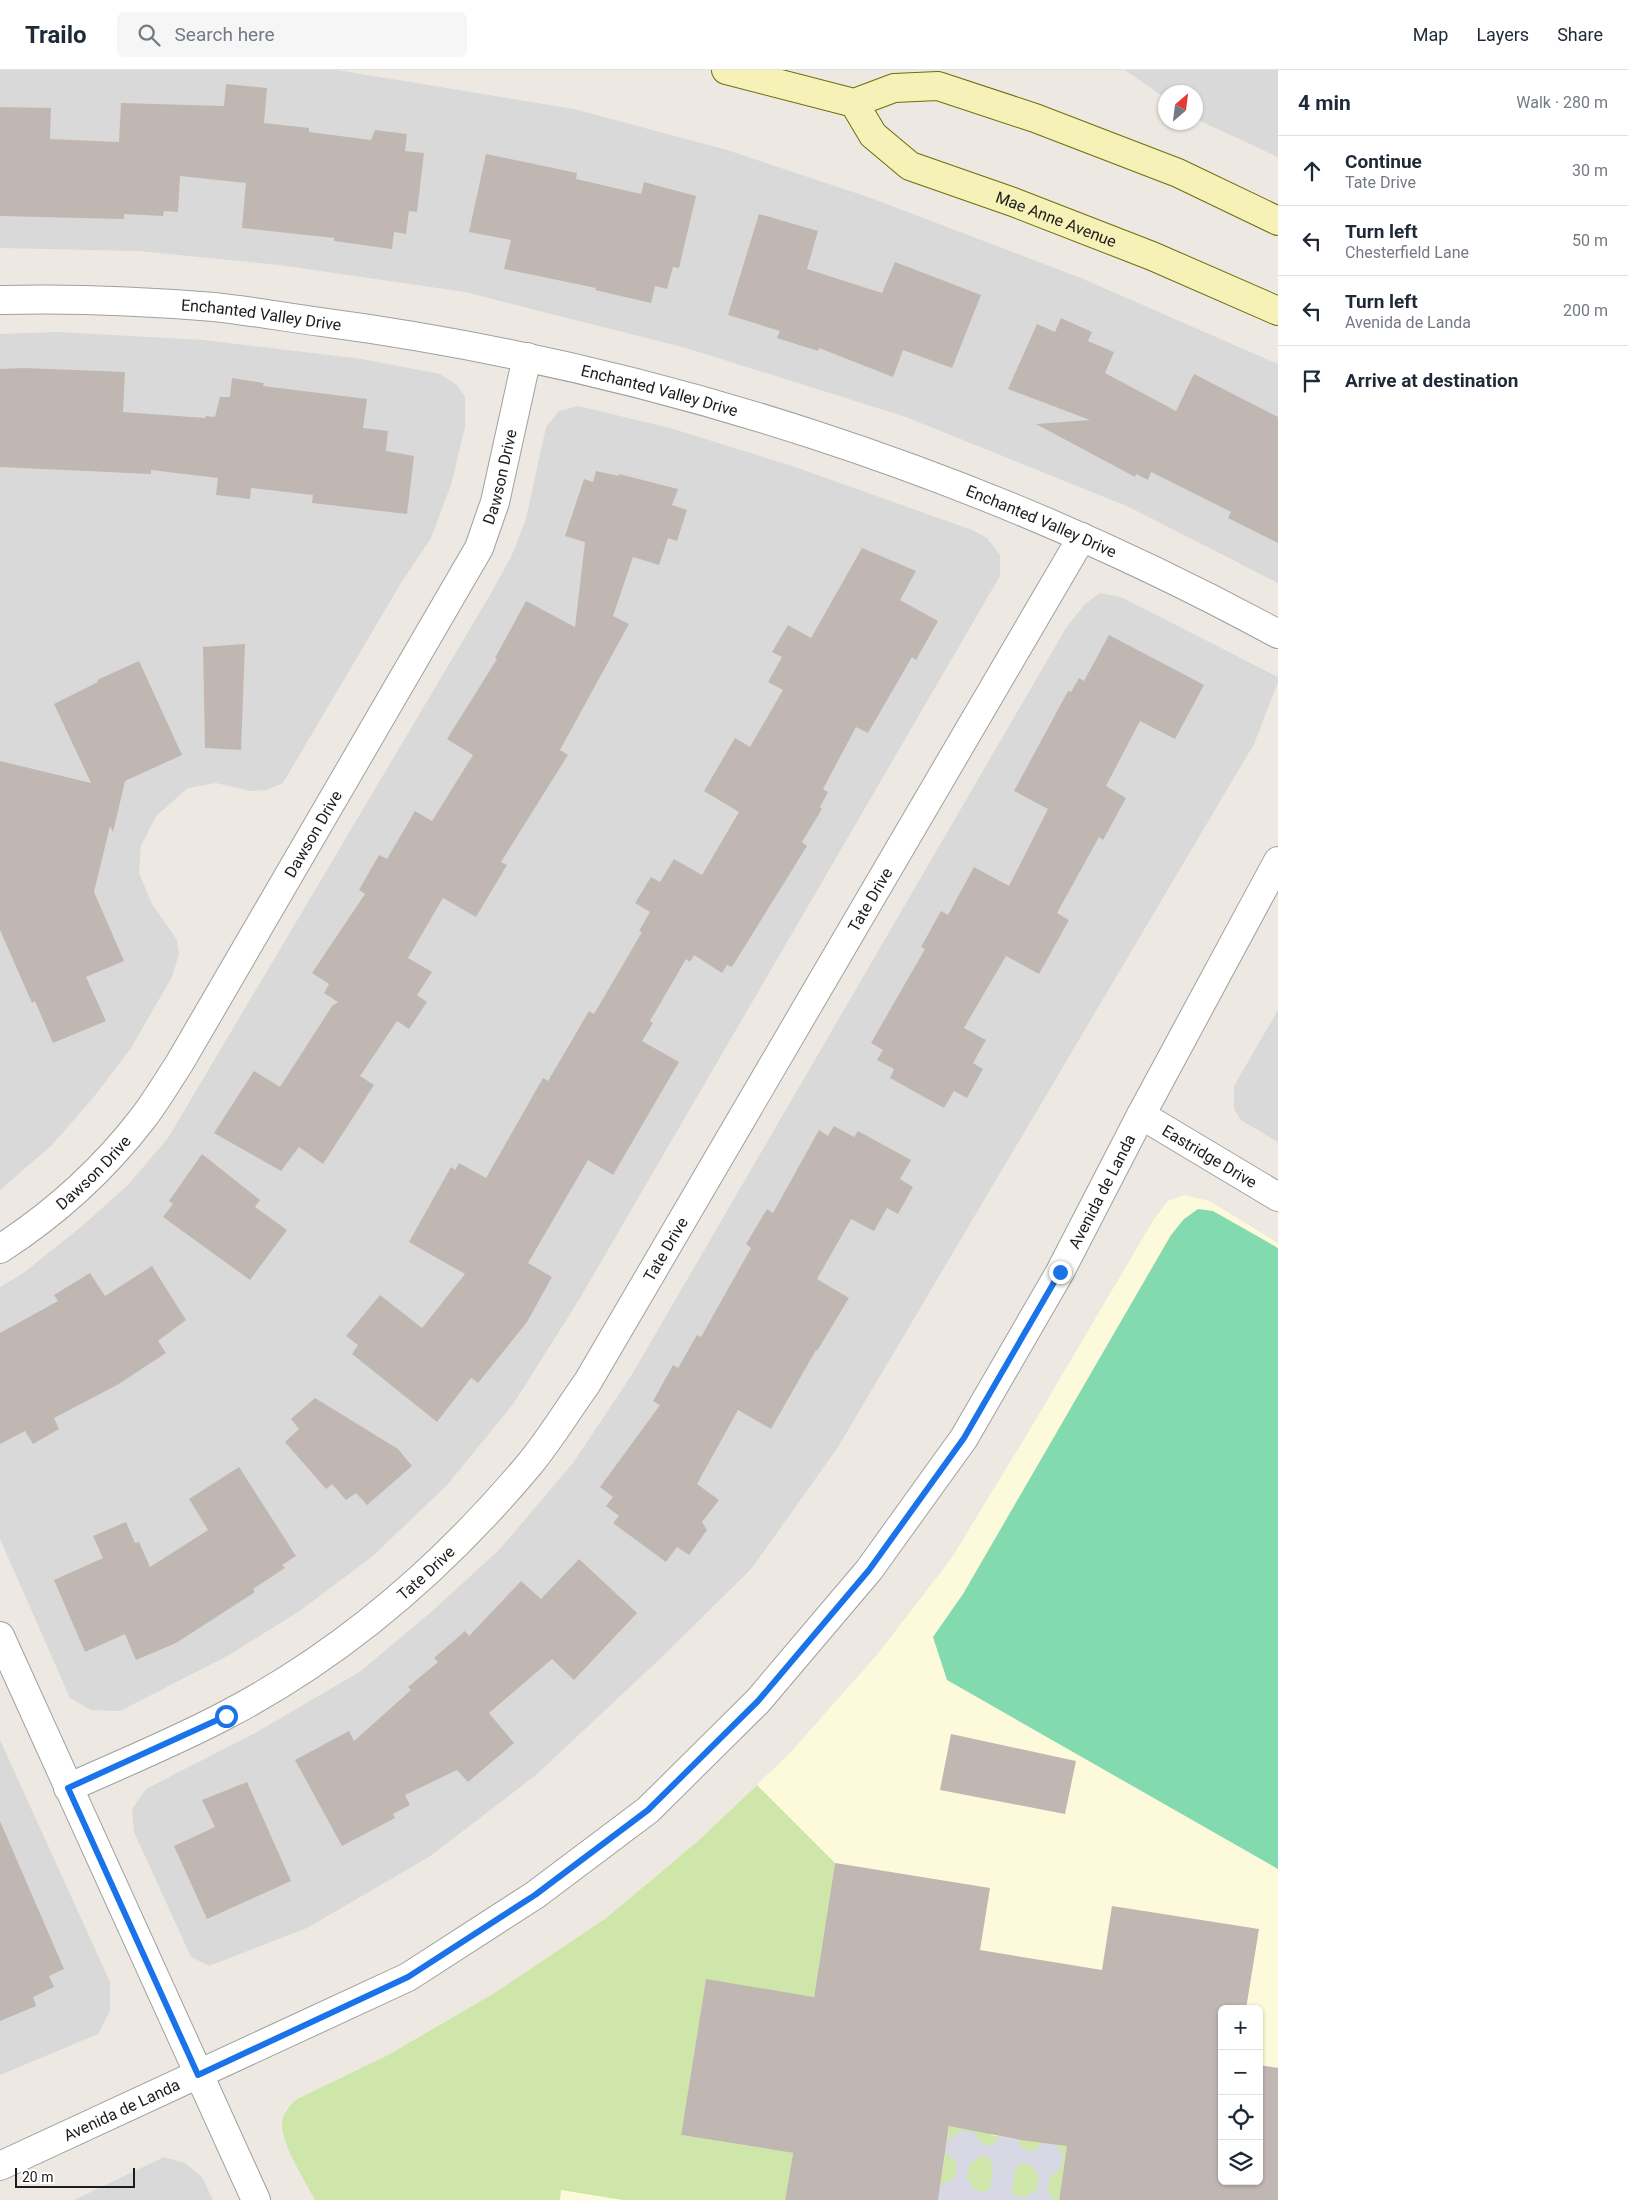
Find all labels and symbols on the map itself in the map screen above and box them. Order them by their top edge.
north arrow [1158,85,1203,130]
street label: Mae Anne Avenue [993,187,1119,251]
street label: Enchanted Valley Drive [180,295,343,334]
street label: Enchanted Valley Drive [579,360,740,420]
street label: Dawson Drive [478,427,520,527]
street label: Enchanted Valley Drive [964,481,1120,561]
street label: Dawson Drive [280,787,346,881]
street label: Tate Drive [844,864,896,935]
street label: Eastridge Drive [1159,1120,1260,1192]
street label: Dawson Drive [52,1131,134,1213]
street label: Avenida de Landa [1064,1131,1139,1252]
street label: Tate Drive [639,1214,691,1285]
route end [1049,1261,1072,1284]
street label: Tate Drive [393,1542,458,1604]
route start [215,1705,238,1728]
street label: Avenida de Landa [60,2075,183,2145]
scale bar [15,2165,135,2188]

